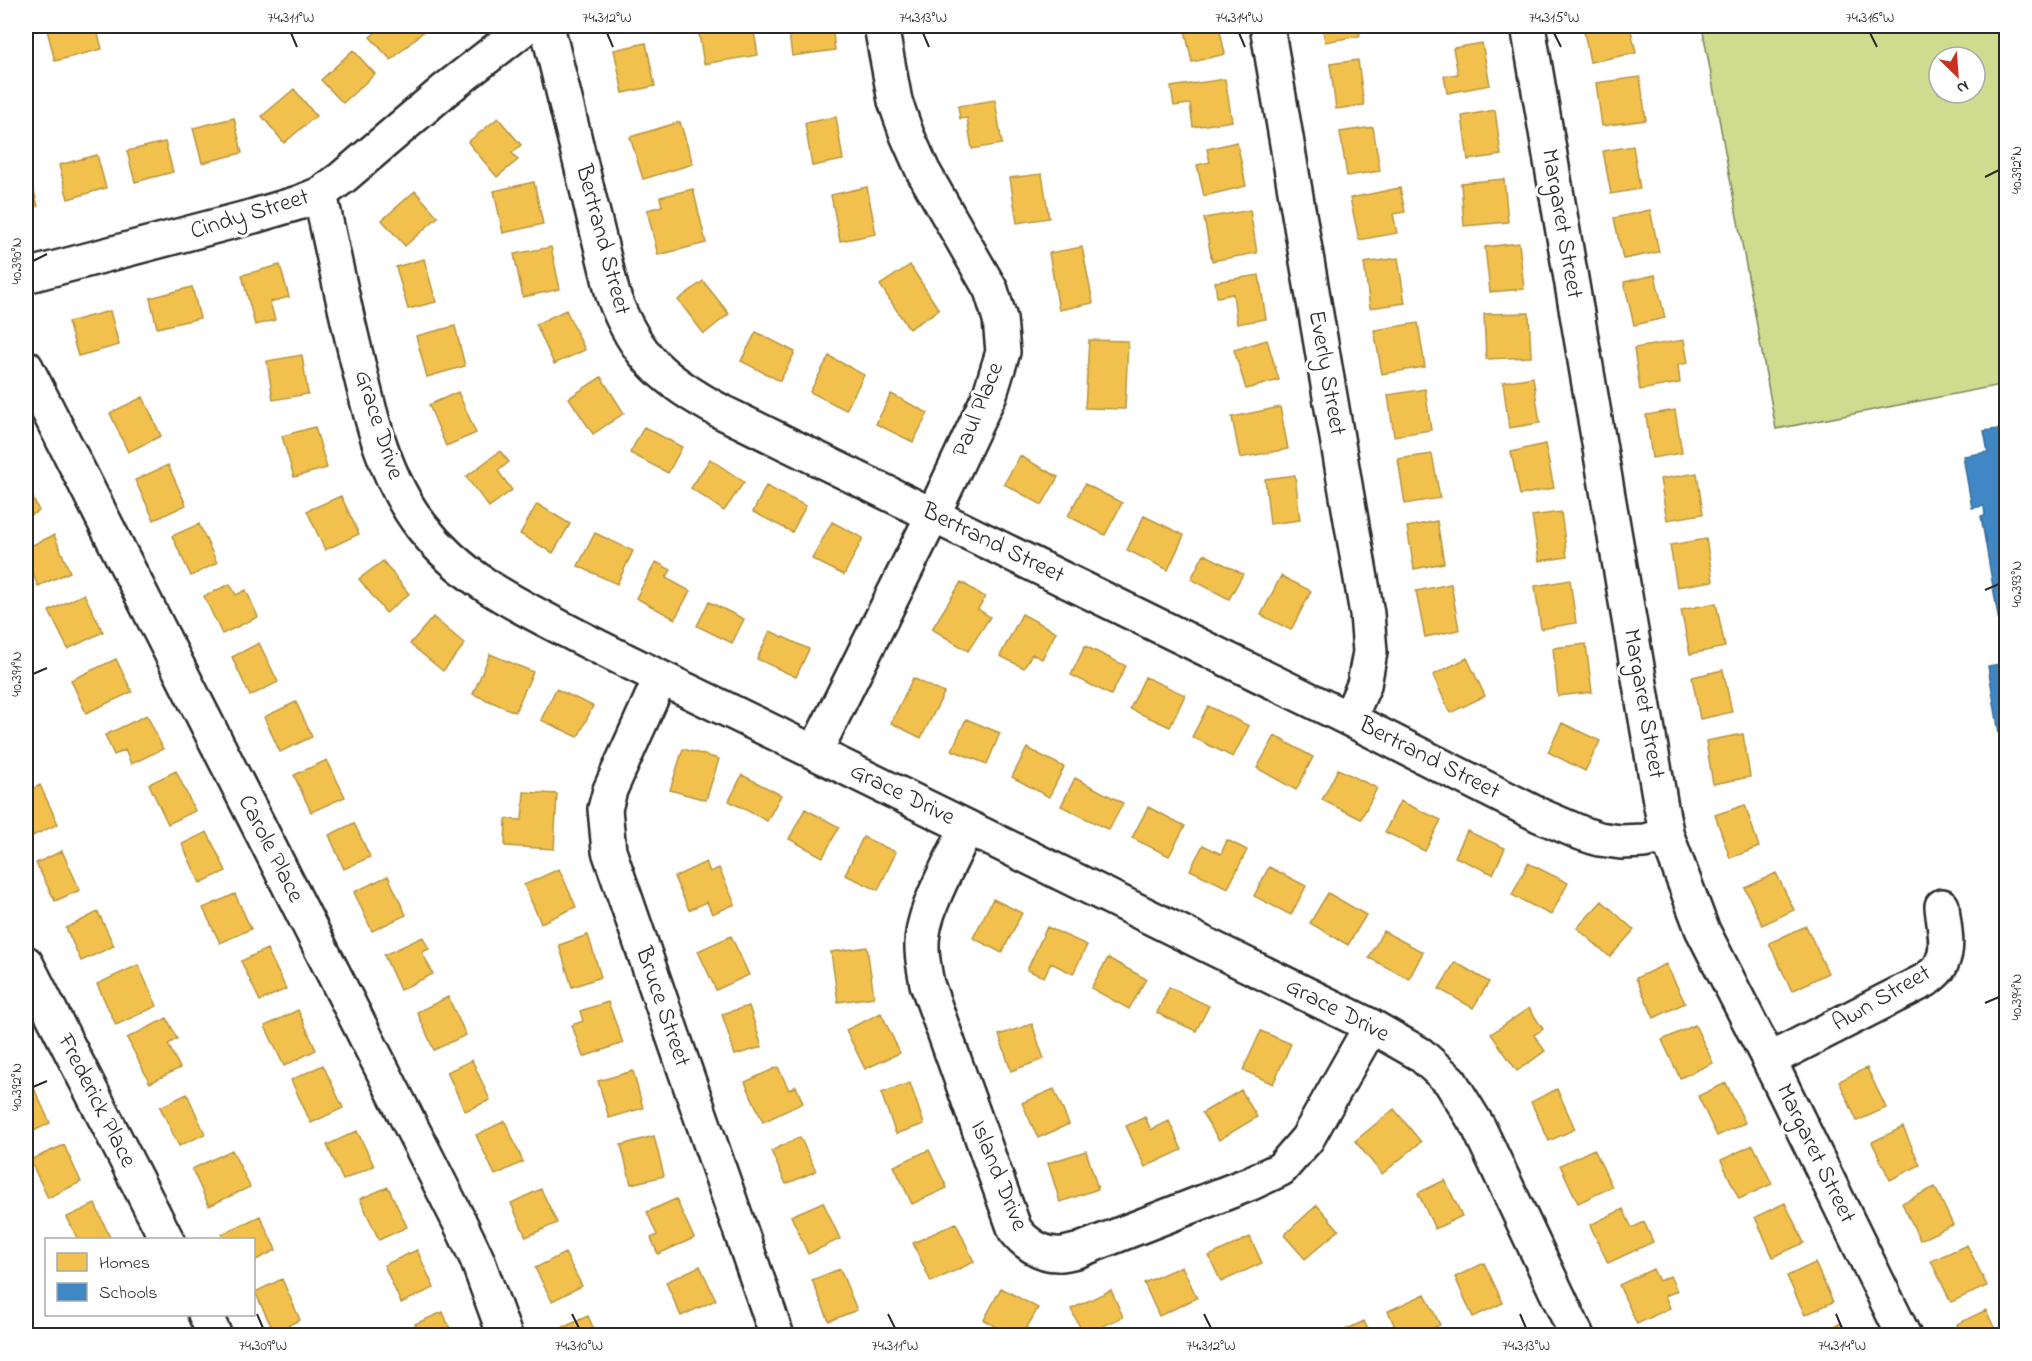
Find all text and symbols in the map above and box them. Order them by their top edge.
text: 74.311°W [268,7,314,29]
text: 74.312°W [582,7,632,29]
text: 74.313°W [899,7,947,29]
text: 74.314°W [1215,7,1263,29]
text: 74.315°W [1529,7,1579,29]
text: 74.316°W [1846,7,1894,29]
north arrow [1927,45,1987,105]
text: N [1952,74,1972,100]
street label: Margaret Street [1531,146,1591,302]
text: 40.392°N [2006,146,2028,194]
street label: Bertrand Street [565,160,639,319]
street label: Cindy Street [186,180,314,251]
text: 40.390°N [6,237,28,285]
street label: Everly Street [1297,308,1354,439]
street label: Paul Place [944,357,1014,463]
street label: Grace Drive [344,366,412,484]
street label: Bertrand Street [915,494,1070,594]
text: 40.393°N [2006,561,2028,607]
street label: Margaret Street [1613,626,1673,782]
text: 40.391°N [6,651,28,697]
street label: Bertrand Street [1351,708,1506,810]
street label: Grace Drive [844,755,961,836]
street label: Carole Place [228,789,312,909]
street label: Bruce Street [625,941,699,1072]
street label: Awn Street [1826,957,1938,1041]
street label: Grace Drive [1279,970,1395,1052]
text: 40.394°N [2006,974,2028,1020]
street label: Frederick Place [47,1027,145,1174]
text: 40.392°N [6,1063,28,1111]
street label: Margaret Street [1766,1078,1864,1230]
street label: Island Drive [960,1116,1036,1237]
legend [45,1238,255,1316]
text: Homes [99,1251,150,1277]
text: Schools [99,1281,157,1307]
text: 74.309°W [239,1335,287,1357]
text: 74.310°W [555,1335,603,1357]
text: 74.311°W [872,1335,918,1357]
text: 74.312°W [1186,1335,1236,1357]
text: 74.313°W [1502,1335,1550,1357]
text: 74.314°W [1818,1335,1866,1357]

